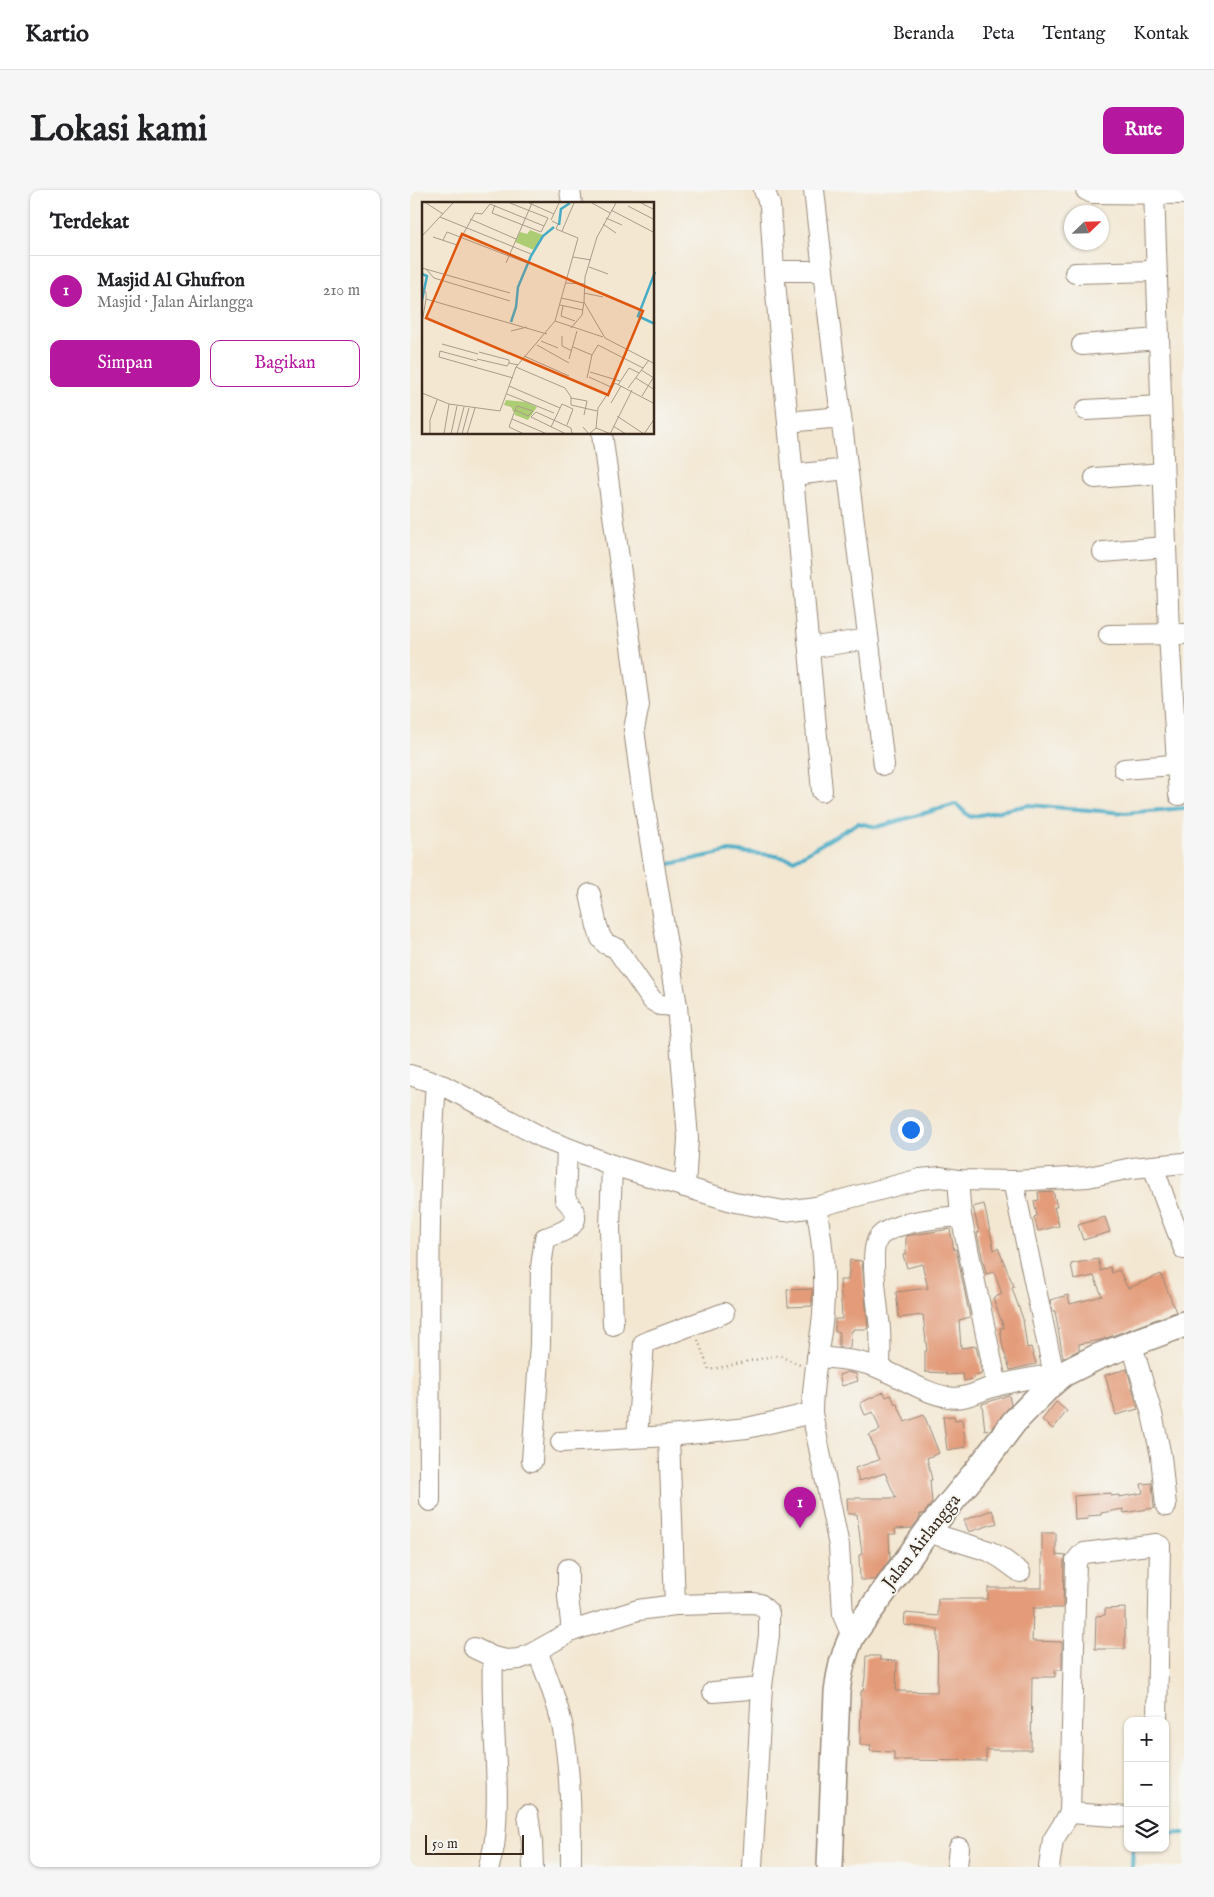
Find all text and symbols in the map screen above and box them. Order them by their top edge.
text: Kartio [25,19,89,50]
text: Beranda [893,23,954,46]
text: Peta [982,23,1015,46]
text: Tentang [1043,23,1105,46]
text: Kontak [1133,23,1189,46]
button: Rute [1103,107,1184,154]
text: Lokasi kami [30,108,207,153]
inset map [422,202,655,435]
north arrow [1064,205,1109,250]
text: Terdekat [50,209,129,236]
text: Masjid Al Ghufron [97,269,245,293]
text: 1 [63,281,69,301]
text: 210 m [323,281,360,301]
text: Masjid · Jalan Airlangga [97,293,253,313]
button: Simpan [50,340,200,387]
button: Bagikan [210,340,360,387]
your location [898,1117,924,1143]
pin: 1 [784,1487,816,1528]
street label: Jalan Airlangga [877,1490,966,1596]
map controls [1124,1717,1169,1852]
button: + [1124,1717,1169,1762]
button: − [1124,1762,1169,1807]
button: layers [1124,1807,1169,1852]
scale bar [425,1832,524,1855]
text: 50 m [432,1835,458,1853]

